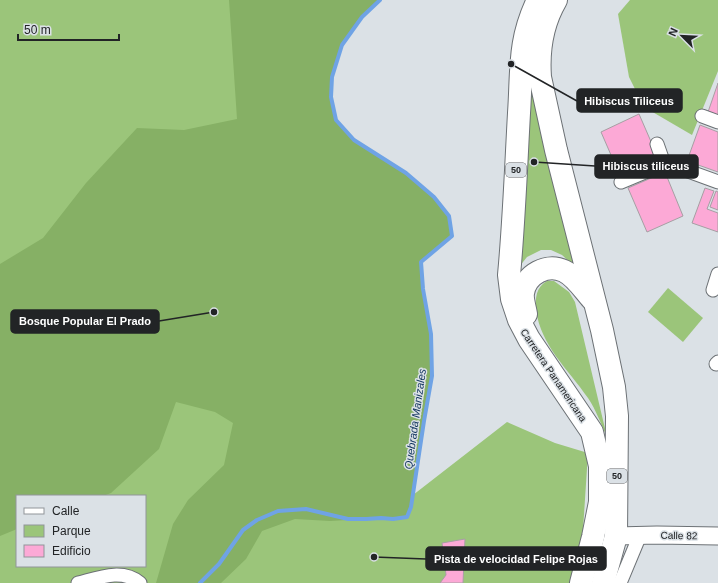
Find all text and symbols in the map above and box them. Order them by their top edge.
scale bar [18,16,119,42]
north arrow [662,16,702,56]
text: 50 m [24,23,51,37]
text: N [666,26,680,38]
callout: Hibiscus Tiliceus [577,89,682,112]
text: Hibiscus Tiliceus [584,95,674,107]
callout: Hibiscus tiliceus [595,155,698,178]
text: Hibiscus tiliceus [603,160,689,172]
road number: 50 [506,163,526,177]
callout: Bosque Popular El Prado [11,310,159,333]
text: Bosque Popular El Prado [19,315,151,327]
street label: Carretera Panamericana [518,327,589,424]
water label: Quebrada Manizales [402,367,428,470]
road number: 50 [607,469,627,483]
legend [16,495,146,567]
text: Calle [52,504,80,518]
text: Parque [52,524,91,538]
street label: Calle 82 [661,530,698,541]
text: Edificio [52,544,91,558]
callout: Pista de velocidad Felipe Rojas [426,547,606,570]
text: Pista de velocidad Felipe Rojas [434,553,598,565]

